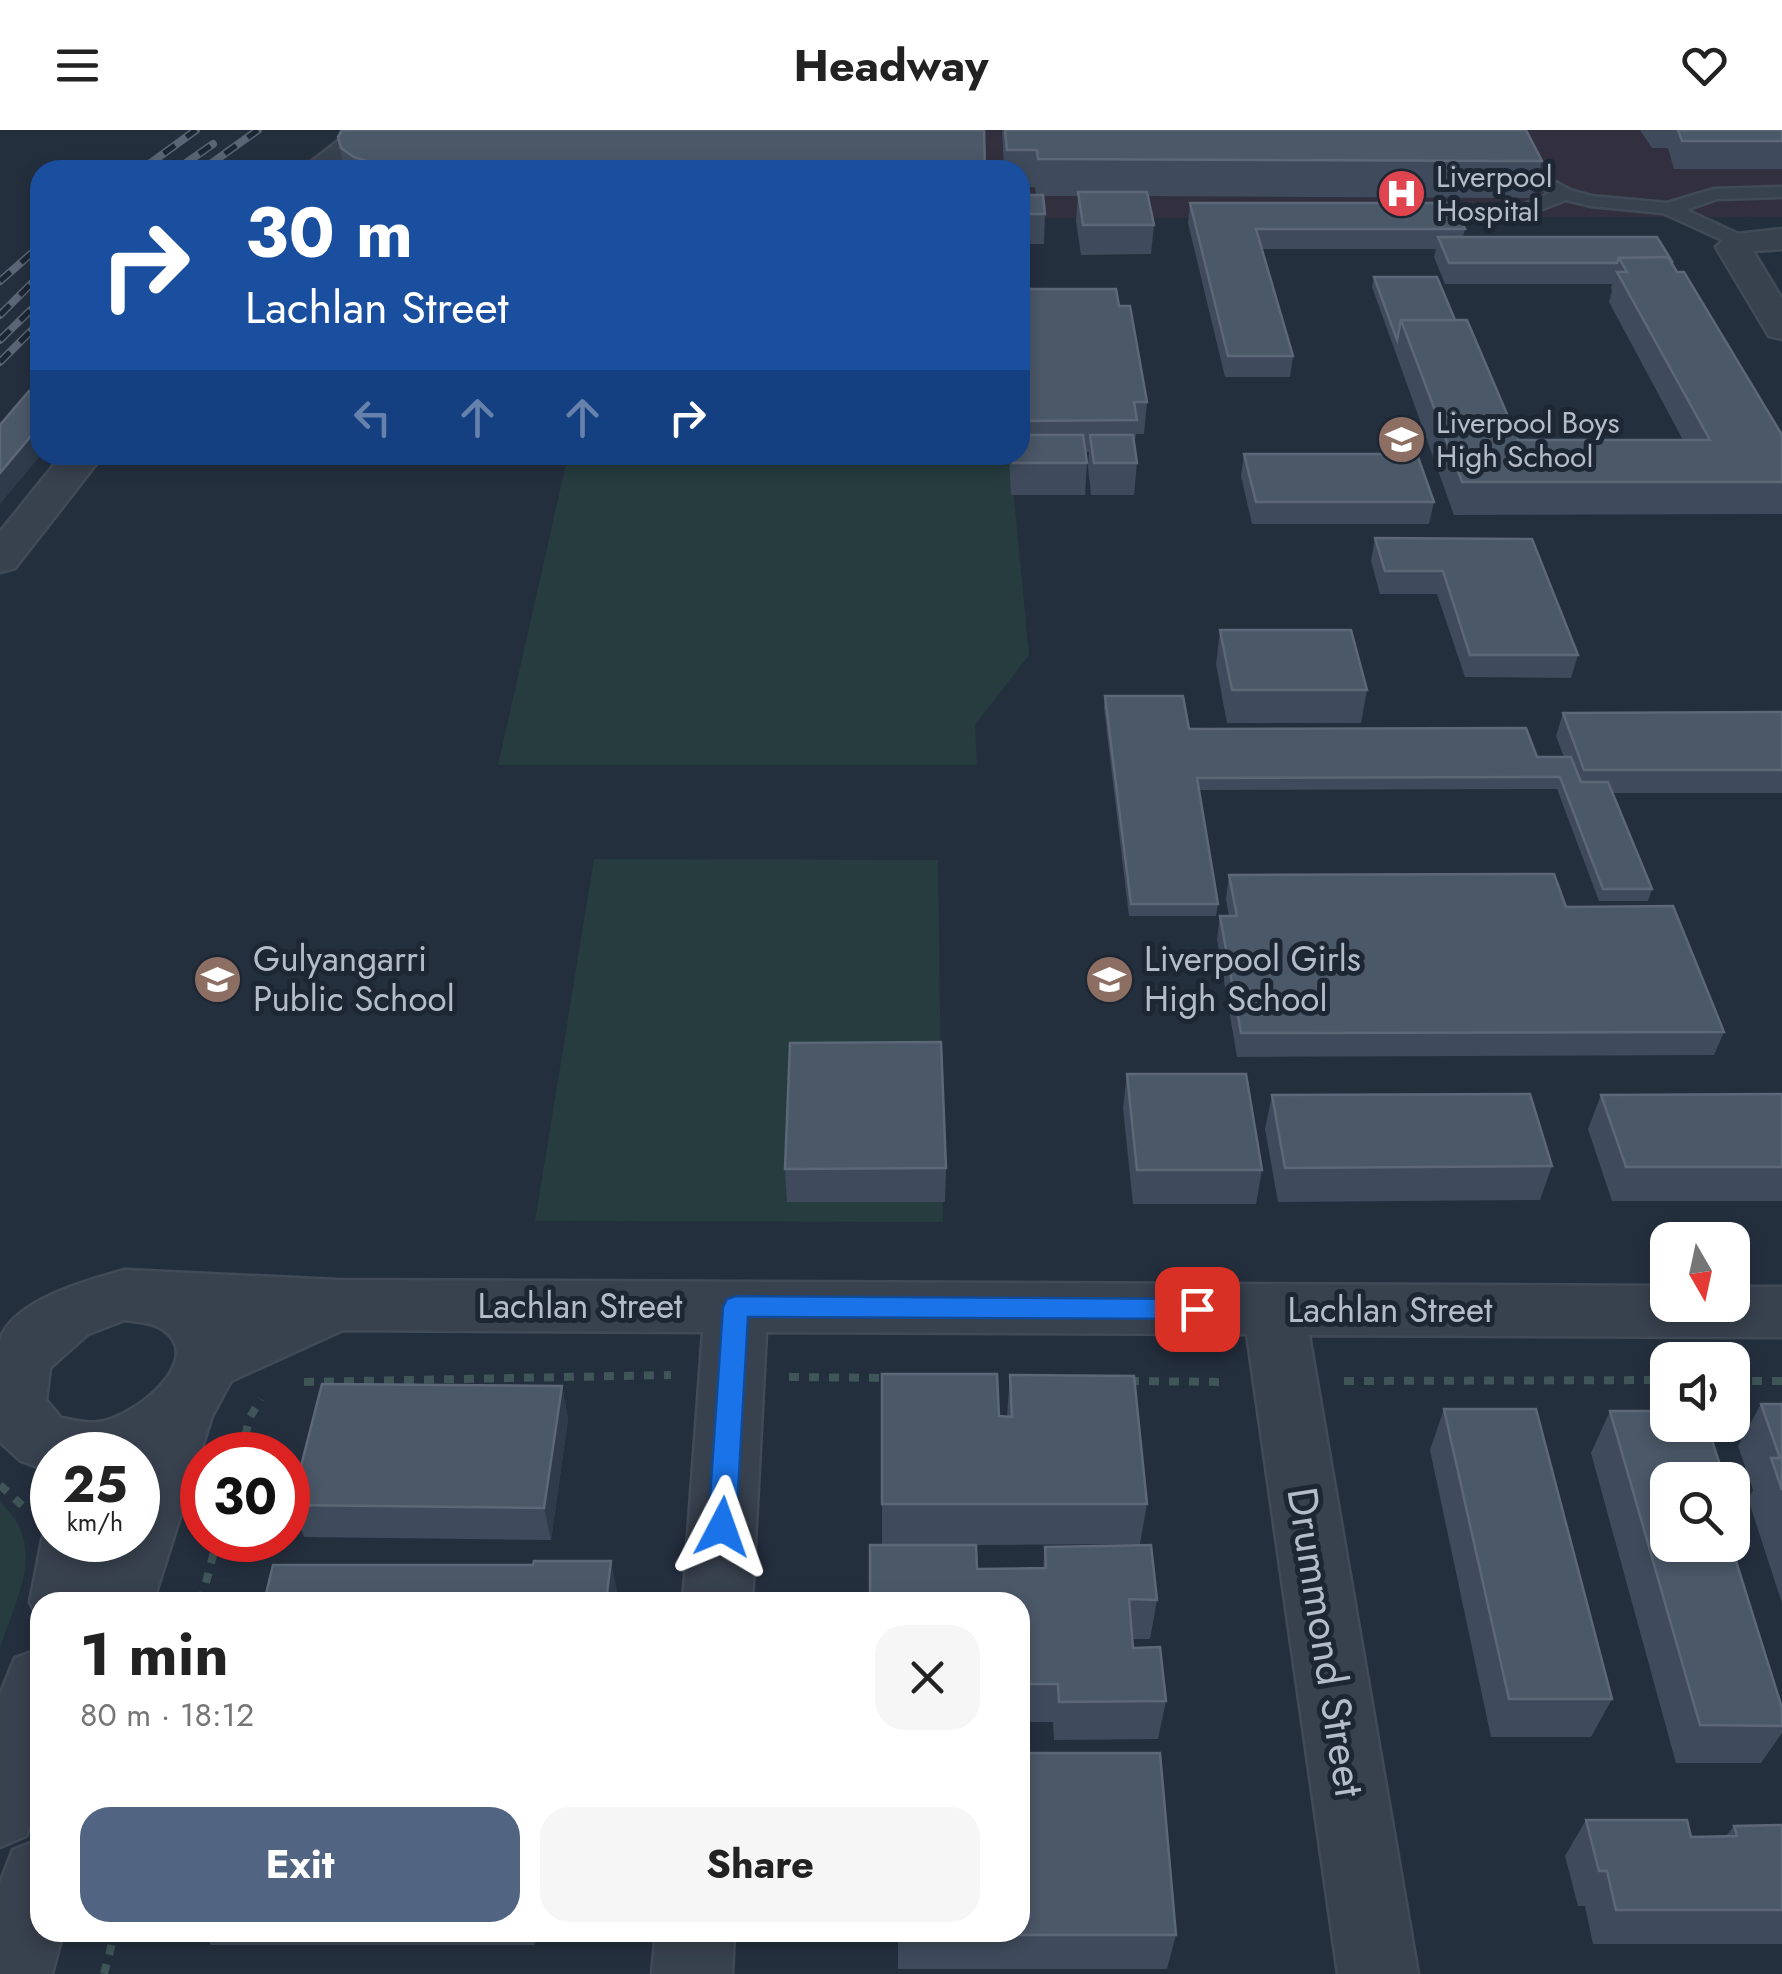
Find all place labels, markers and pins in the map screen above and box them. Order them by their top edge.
place label: Liverpool Hospital [1436,155,1553,232]
hospital icon: Liverpool Hospital [1375,167,1427,219]
place label: Liverpool Boys High School [1436,401,1620,478]
school or university icon: Liverpool Boys High School [1375,413,1427,465]
place label: Gulyangarri Public School [253,934,455,1024]
place label: Liverpool Girls High School [1144,934,1361,1024]
school or university icon: Gulyangarri Public School [192,953,244,1005]
school or university icon: Liverpool Girls High School [1083,953,1135,1005]
pin [1155,1267,1240,1352]

